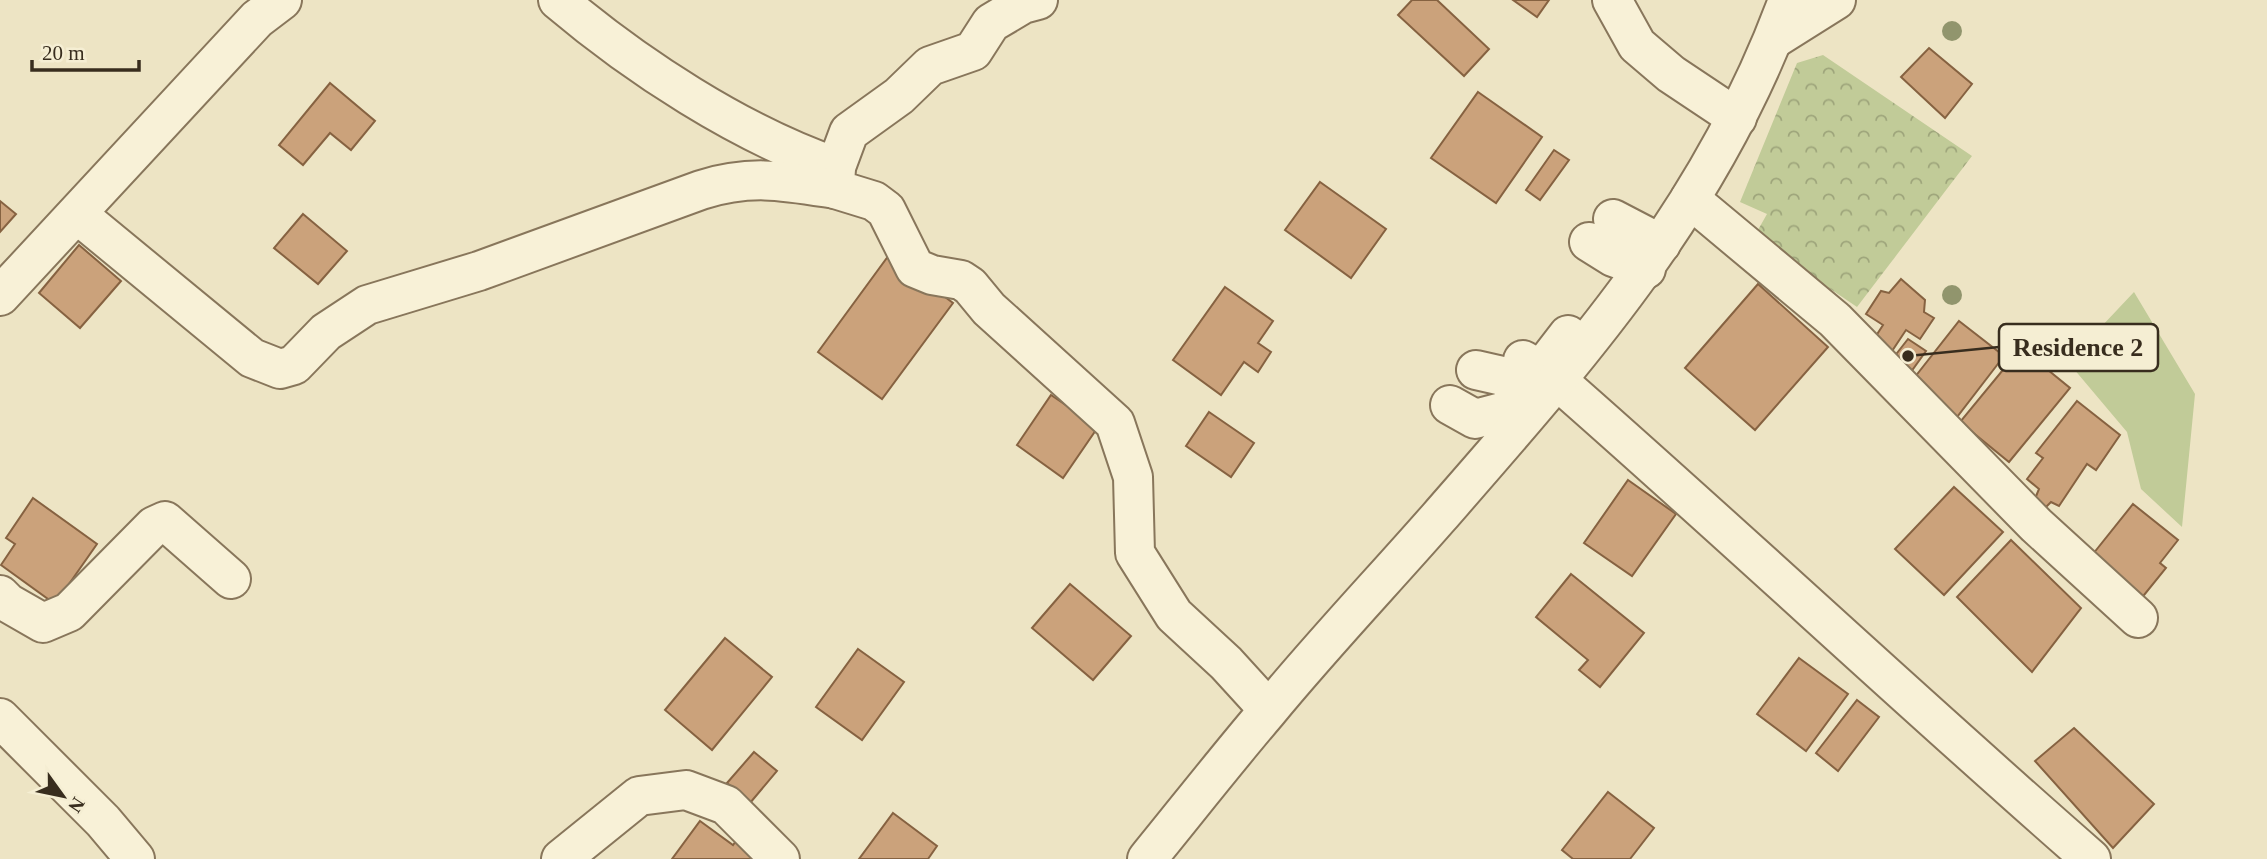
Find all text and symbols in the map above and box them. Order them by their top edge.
scale bar [32,28,138,72]
text: 20 m [42,41,85,65]
callout: Residence 2 [1999,324,2158,371]
text: Residence 2 [2013,333,2143,362]
north arrow [28,761,98,831]
text: N [64,794,89,817]

